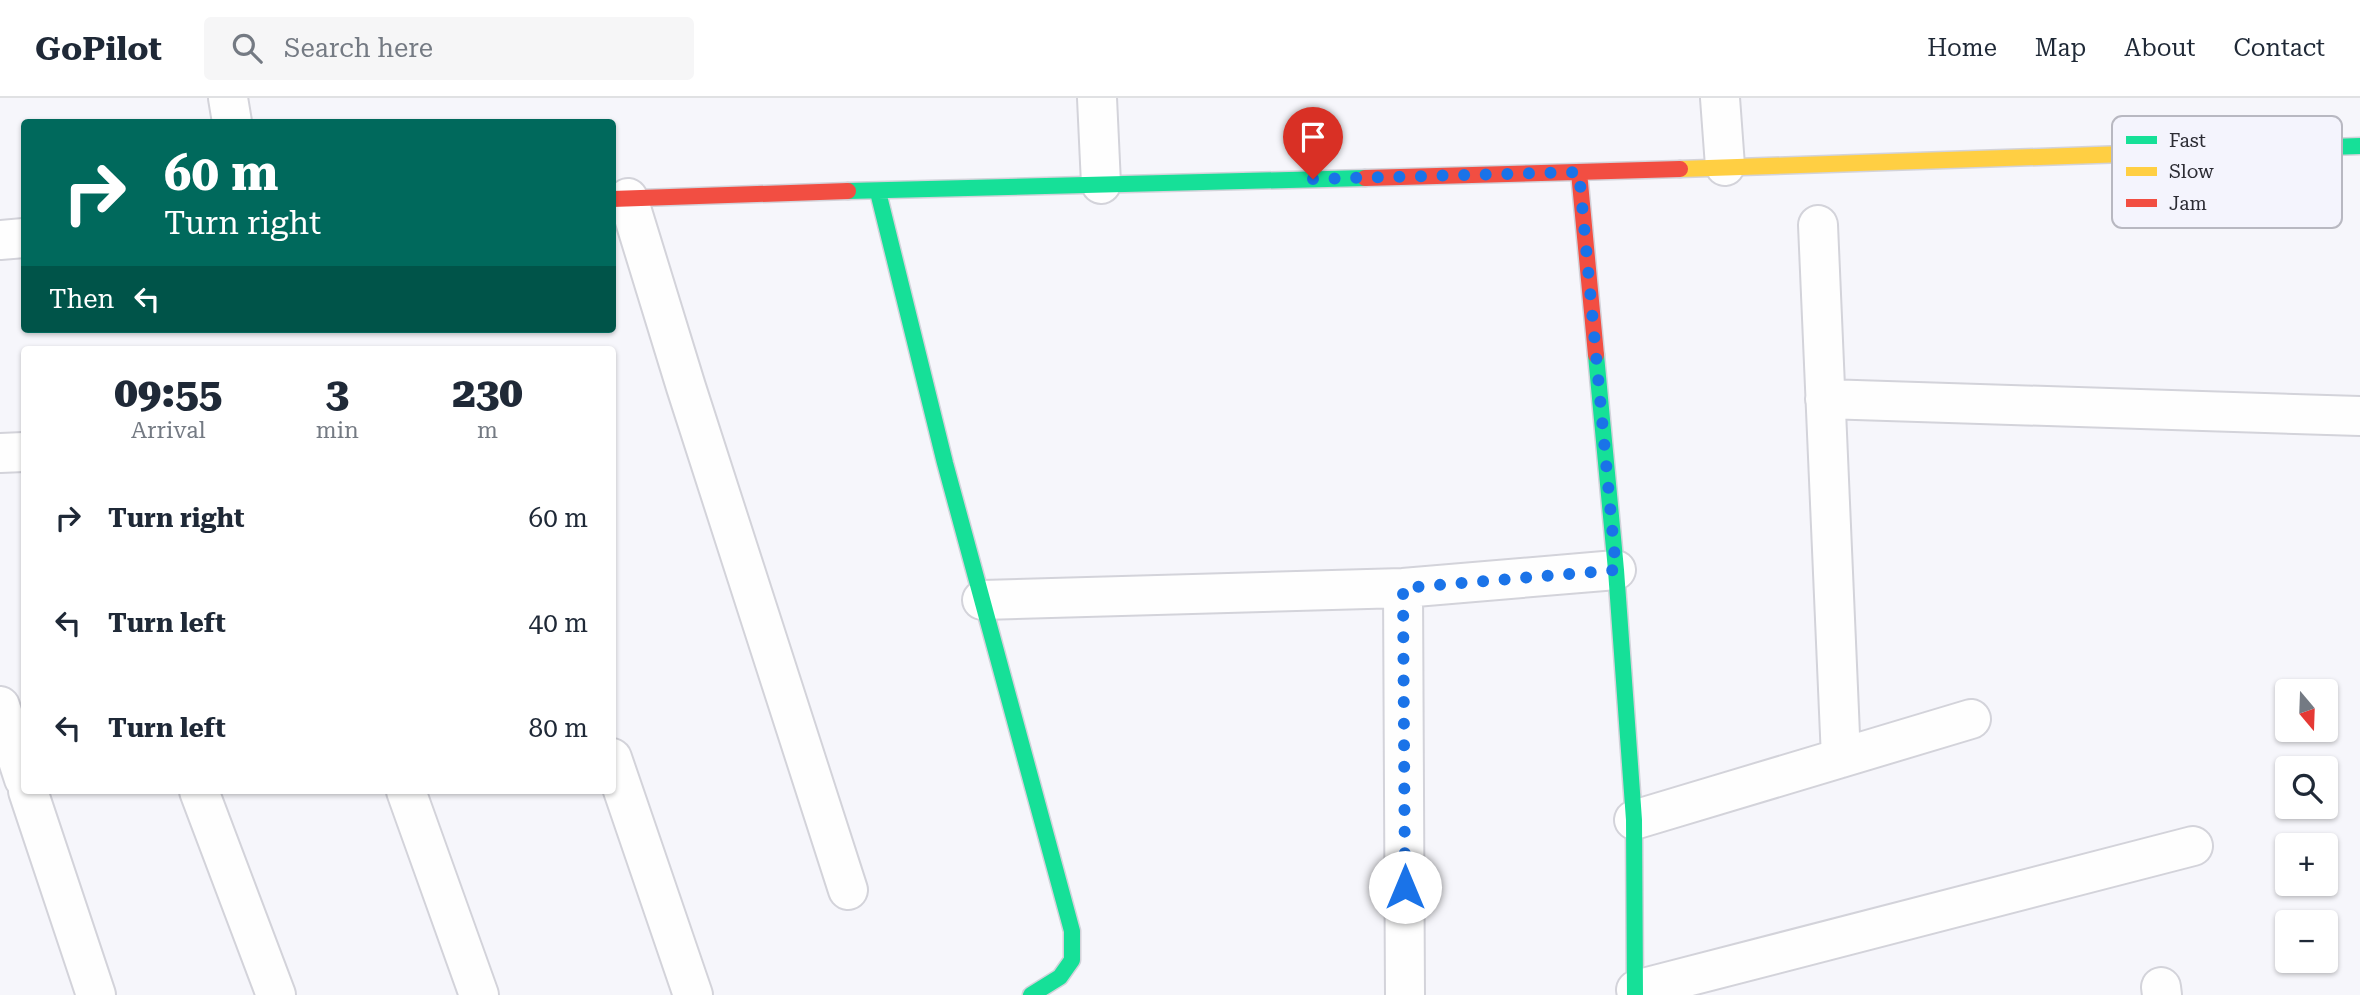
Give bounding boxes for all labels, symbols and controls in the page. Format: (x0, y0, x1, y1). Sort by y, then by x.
search box (204, 17, 694, 80)
text: GoPilot (35, 29, 162, 68)
icon: search (228, 29, 266, 67)
text: Search here (284, 33, 433, 63)
text: Home (1927, 34, 1997, 62)
text: Map (2035, 34, 2086, 62)
text: About (2124, 34, 2195, 62)
text: Contact (2233, 34, 2325, 62)
pin (1283, 107, 1343, 179)
legend (2112, 116, 2342, 228)
icon: arrive (1294, 118, 1332, 156)
text: Fast (2169, 129, 2206, 152)
text: 60 m (164, 145, 279, 202)
icon: right (49, 147, 140, 238)
text: Slow (2169, 160, 2214, 183)
text: Jam (2169, 192, 2207, 215)
text: Turn right (164, 204, 321, 242)
icon: left (128, 280, 166, 318)
text: Then (49, 284, 114, 314)
text: 09:55 (114, 368, 222, 417)
text: 3 (325, 368, 349, 417)
text: 230 (452, 368, 523, 417)
text: Arrival (131, 417, 206, 444)
text: min (316, 417, 359, 444)
text: m (477, 417, 498, 444)
icon: right (49, 499, 87, 537)
text: Turn right (108, 503, 244, 533)
text: 60 m (529, 503, 588, 533)
icon: left (49, 604, 87, 642)
text: Turn left (108, 608, 226, 638)
text: 40 m (529, 608, 588, 638)
north arrow (2275, 679, 2338, 742)
map controls (2275, 679, 2338, 973)
icon: left (49, 709, 87, 747)
text: Turn left (108, 713, 226, 743)
text: 80 m (529, 713, 588, 743)
button: search (2275, 756, 2338, 819)
button: + (2275, 833, 2338, 896)
position arrow (1368, 850, 1442, 924)
button: − (2275, 910, 2338, 973)

